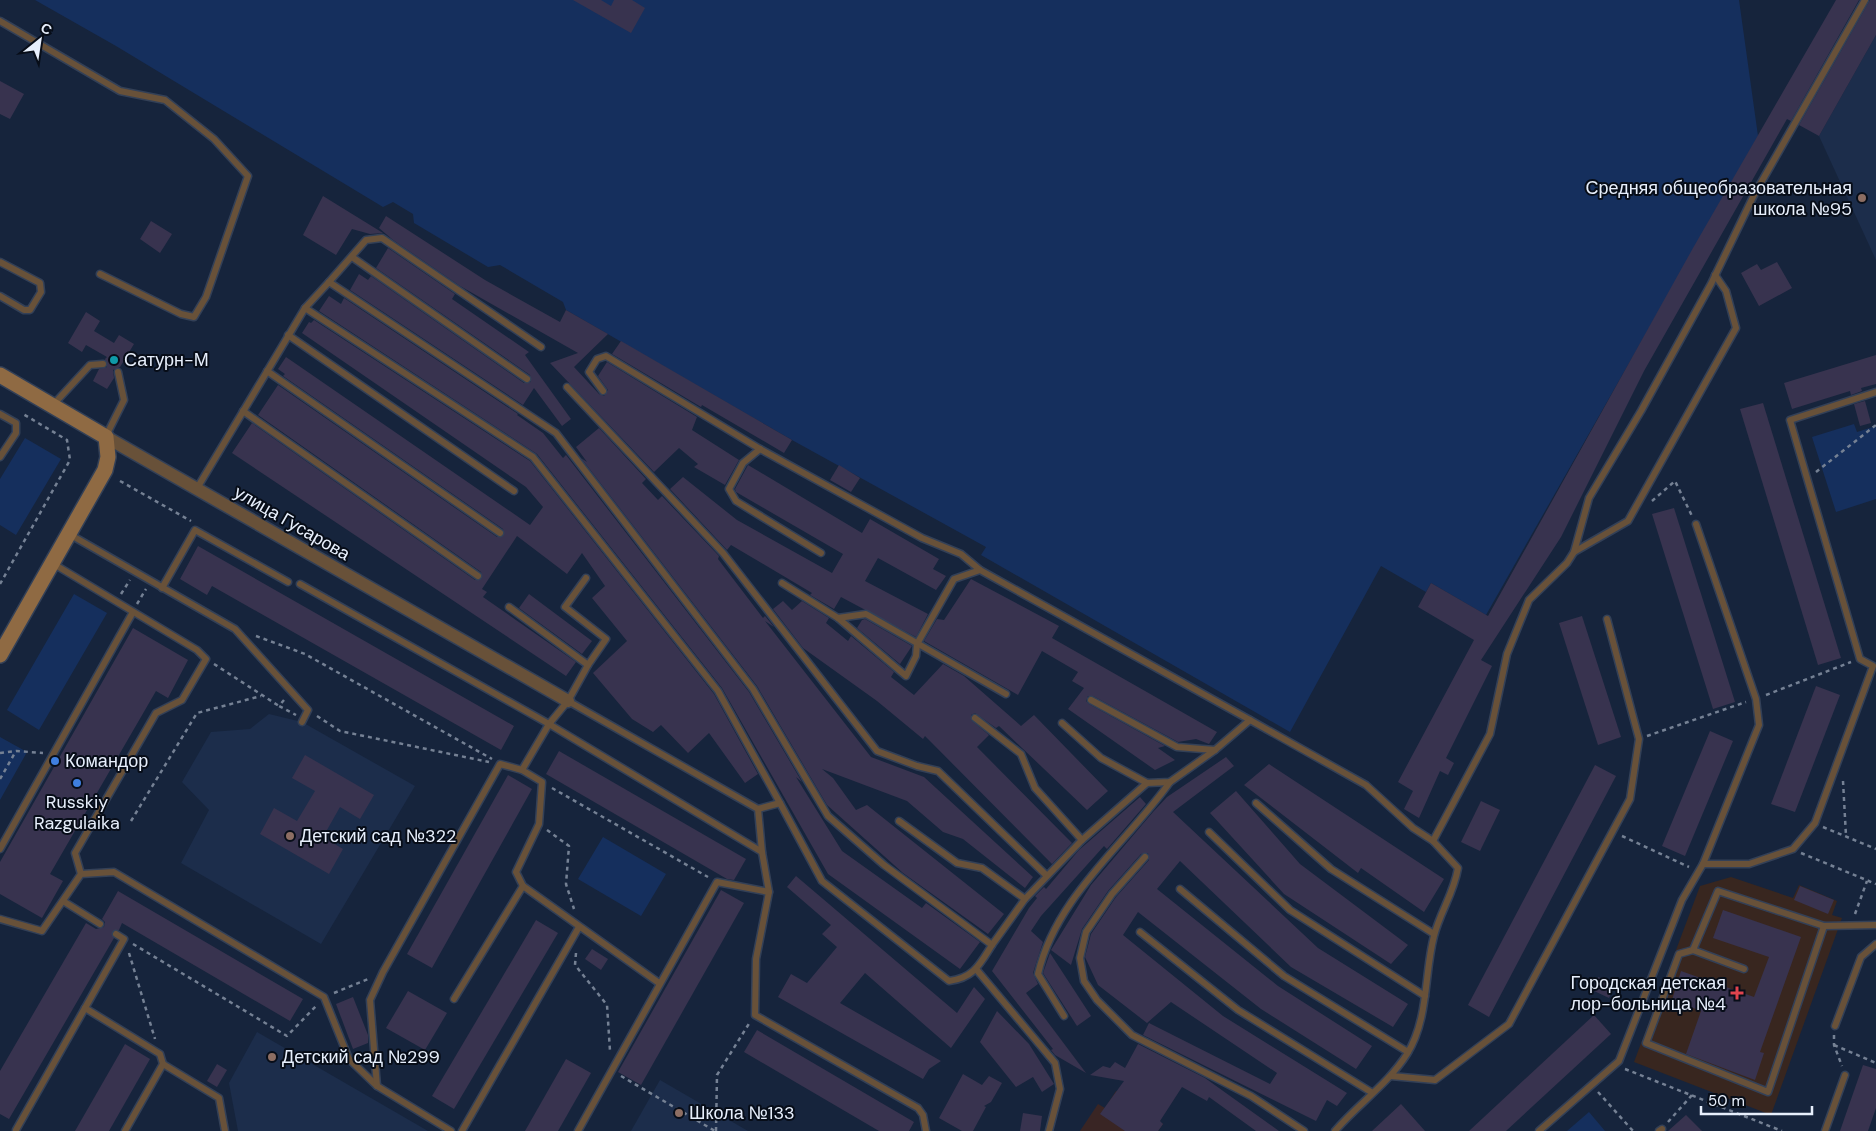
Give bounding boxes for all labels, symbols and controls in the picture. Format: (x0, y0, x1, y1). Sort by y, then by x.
north arrow (15, 15, 65, 65)
text: С (38, 18, 55, 39)
place label: Средняя общеобразовательная школа №95 (1586, 176, 1852, 221)
marker: Средняя общеобразовательная школа №95 (1856, 192, 1868, 204)
place label: Сатурн-М (124, 348, 209, 372)
marker: Сатурн-М (108, 354, 120, 366)
street label: улица Гусарова (230, 480, 355, 566)
place label: Командор (65, 749, 148, 773)
marker: Командор (49, 755, 61, 767)
marker: Russkiy Razgulaika (71, 777, 83, 789)
place label: Russkiy Razgulaika (34, 790, 120, 835)
place label: Детский сад №322 (300, 824, 456, 848)
marker: Детский сад №322 (284, 830, 296, 842)
place label: Городская детская лор-больница №4 (1570, 971, 1726, 1016)
marker: Городская детская лор-больница №4 (1730, 986, 1744, 1000)
place label: Детский сад №299 (282, 1045, 440, 1069)
marker: Детский сад №299 (266, 1051, 278, 1063)
scale bar (1701, 1084, 1812, 1116)
text: 50 m (1708, 1091, 1745, 1111)
place label: Школа №133 (689, 1101, 795, 1125)
marker: Школа №133 (673, 1107, 685, 1119)

